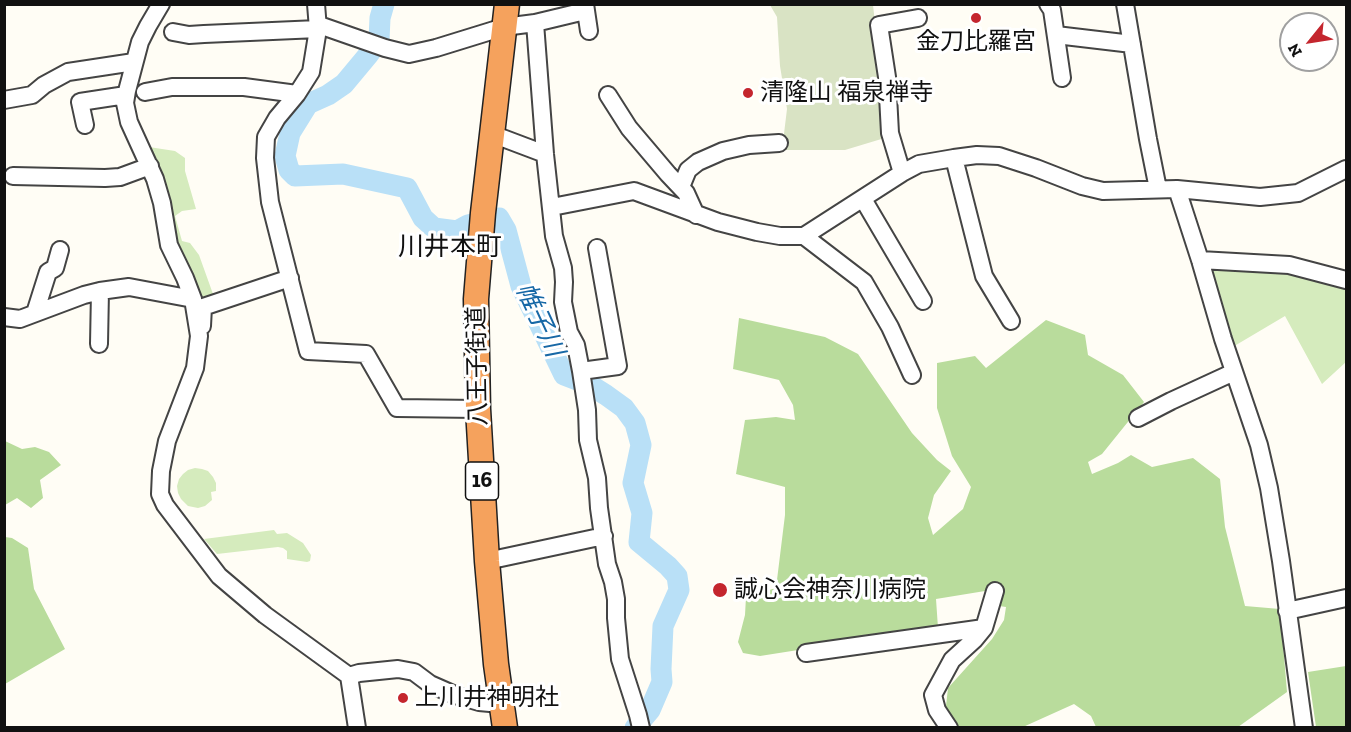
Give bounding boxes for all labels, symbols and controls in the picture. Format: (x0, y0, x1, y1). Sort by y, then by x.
marker: 金刀比羅宮 (969, 11, 983, 25)
north arrow (1279, 12, 1339, 72)
place label: 金刀比羅宮 (916, 28, 1036, 56)
text: N (1283, 40, 1306, 60)
place label: 清隆山 福泉禅寺 (760, 79, 933, 107)
marker: 清隆山 福泉禅寺 (741, 86, 755, 100)
district label: 川井本町 (398, 232, 502, 264)
water label: 帷子川 (508, 278, 570, 362)
street label: 八王子街道 (463, 306, 493, 426)
road number: 16 (466, 462, 498, 500)
place label: 誠心会神奈川病院 (734, 576, 926, 604)
marker: 誠心会神奈川病院 (711, 581, 729, 599)
place label: 上川井神明社 (415, 684, 559, 712)
marker: 上川井神明社 (396, 691, 410, 705)

